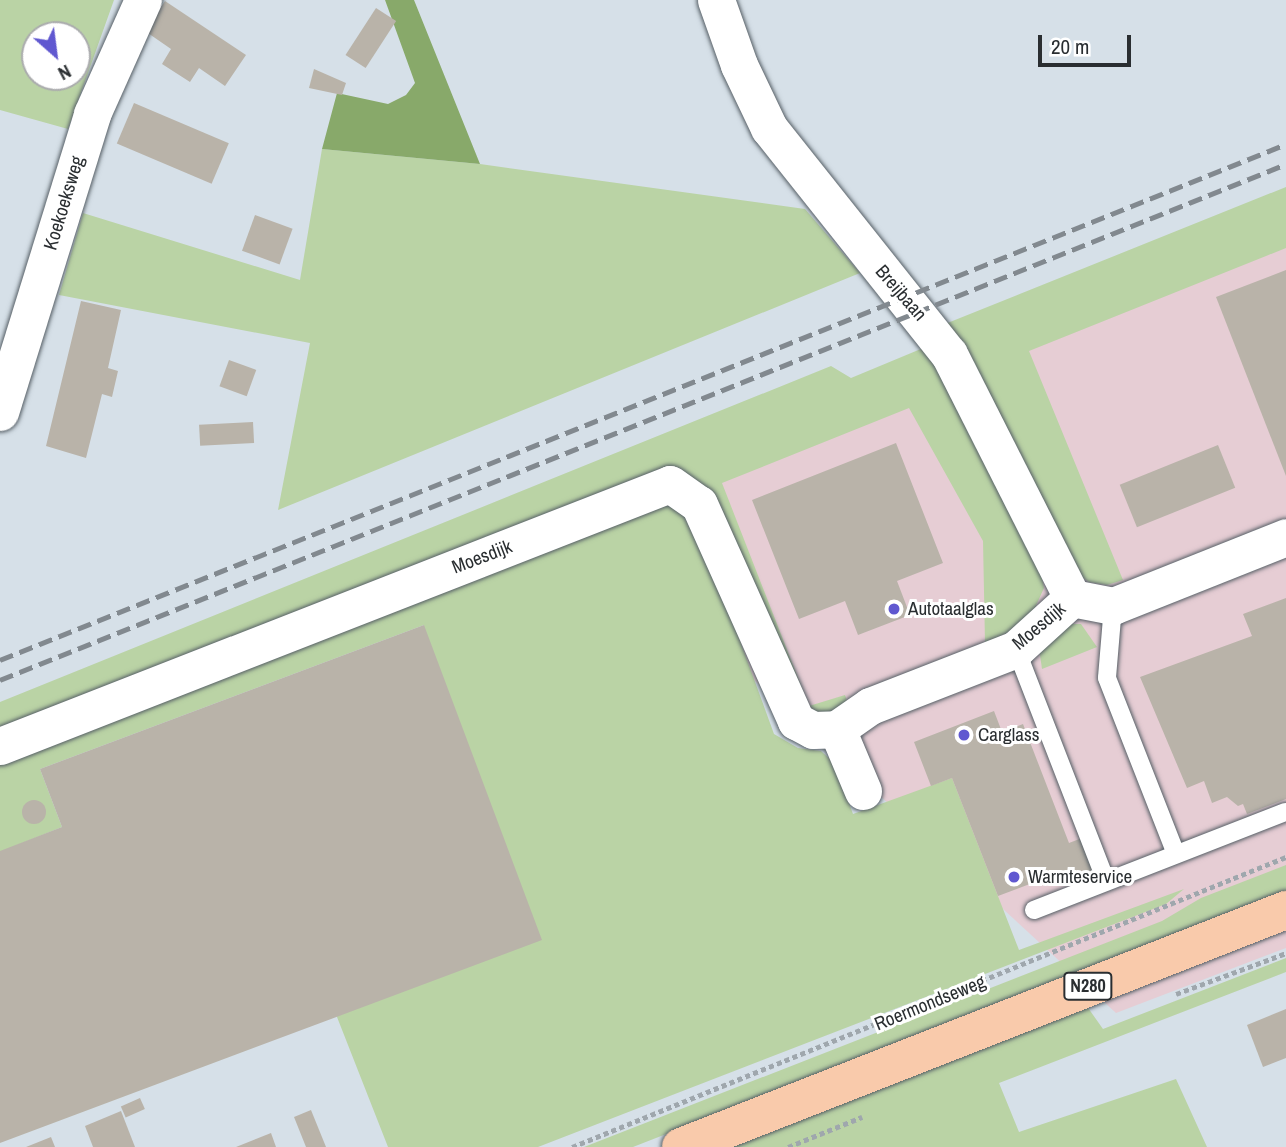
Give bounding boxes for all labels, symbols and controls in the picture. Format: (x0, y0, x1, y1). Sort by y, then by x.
north arrow (21, 21, 91, 91)
scale bar (1041, 21, 1134, 65)
text: 20 m (1051, 32, 1089, 61)
text: N (54, 59, 76, 87)
street label: Koekoeksweg (39, 153, 89, 253)
street label: Breijbaan (871, 260, 931, 326)
street label: Moesdijk (449, 535, 515, 579)
street label: Moesdijk (1008, 597, 1070, 655)
place label: Autotaalglas (908, 598, 994, 620)
marker: Autotaalglas (886, 601, 902, 617)
place label: Carglass (978, 724, 1039, 746)
marker: Carglass (956, 727, 972, 743)
place label: Warmteservice (1028, 866, 1132, 888)
marker: Warmteservice (1006, 869, 1022, 885)
street label: Roermondseweg (871, 970, 989, 1036)
road number: N280 (1062, 972, 1114, 1001)

